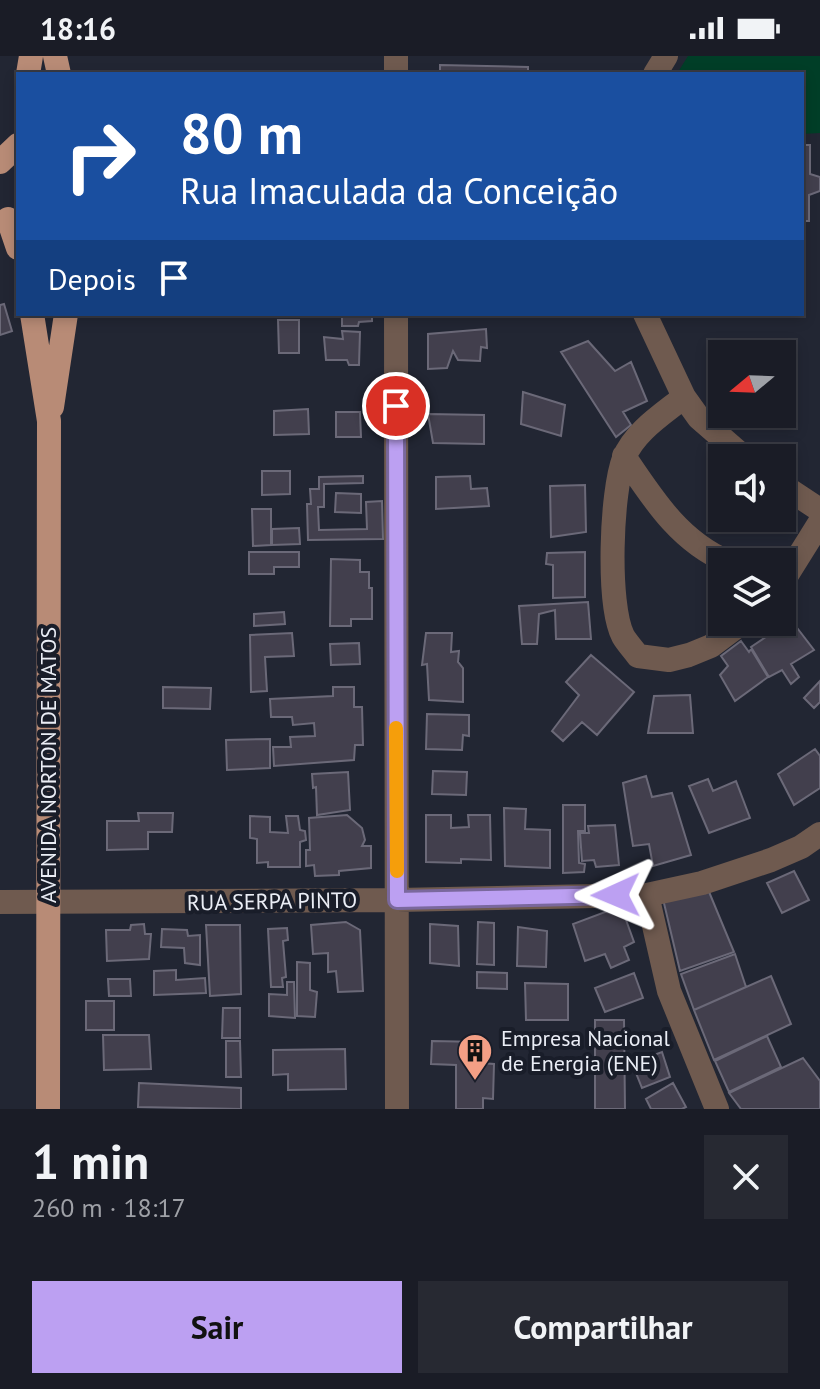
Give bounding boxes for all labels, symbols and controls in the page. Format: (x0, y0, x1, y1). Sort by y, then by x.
text: 18:16 (40, 9, 116, 48)
text: 80 m (180, 97, 303, 169)
icon: right (48, 104, 152, 208)
text: Rua Imaculada da Conceição (180, 167, 618, 214)
icon: arrive (152, 256, 196, 300)
text: Depois (48, 259, 136, 298)
north arrow (708, 340, 796, 428)
map controls (708, 340, 796, 636)
pin (362, 372, 430, 440)
icon: arrive (374, 384, 418, 428)
button: sound (708, 444, 796, 532)
button: layers (708, 548, 796, 636)
street label: AVENIDA NORTON DE MATOS (34, 627, 62, 903)
position arrow (574, 853, 658, 937)
street label: RUA SERPA PINTO (187, 886, 357, 916)
place label: Empresa Nacional de Energia (ENE) (501, 1024, 671, 1077)
building icon: Empresa Nacional de Energia (ENE) (456, 1032, 494, 1082)
text: 1 min (32, 1130, 149, 1192)
button: close (704, 1135, 788, 1219)
text: 260 m · 18:17 (32, 1191, 186, 1224)
button: Sair (32, 1281, 402, 1373)
button: Compartilhar (418, 1281, 788, 1373)

